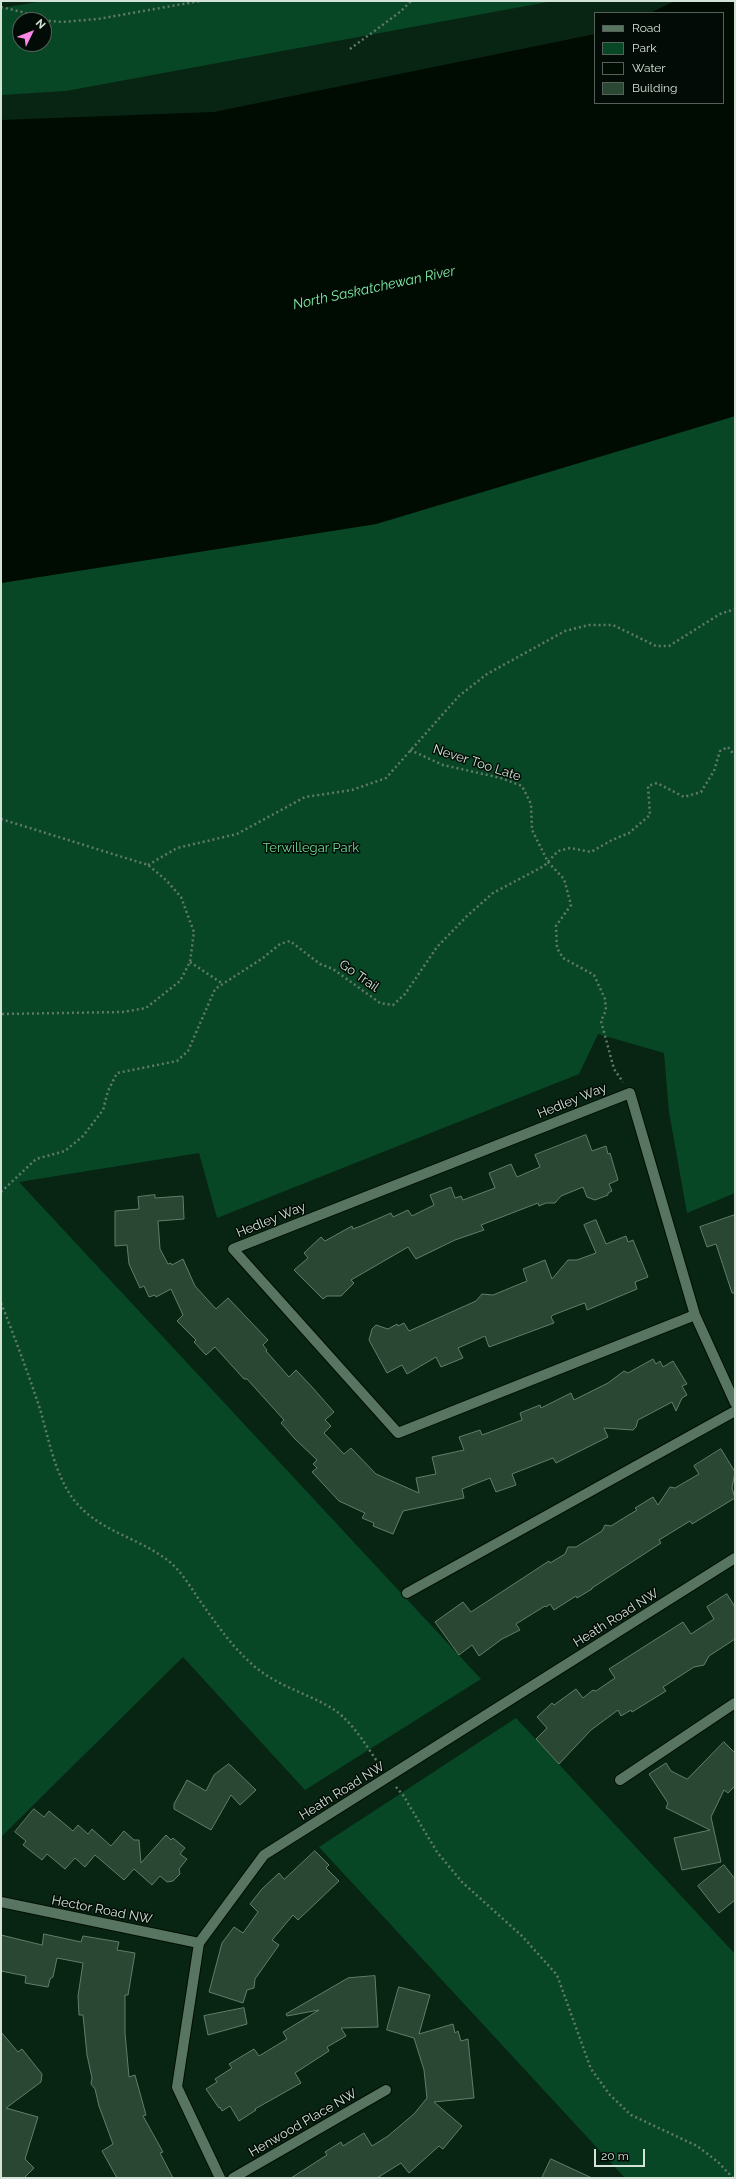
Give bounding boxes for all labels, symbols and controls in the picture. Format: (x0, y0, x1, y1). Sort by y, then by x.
north arrow (12, 12, 52, 52)
legend (594, 12, 724, 104)
text: N (33, 17, 48, 32)
text: Road (632, 21, 661, 35)
text: Park (632, 41, 657, 55)
text: Water (632, 61, 666, 75)
text: Building (632, 81, 678, 95)
water label: North Saskatchewan River (291, 263, 457, 313)
street label: Never Too Late (431, 741, 523, 785)
park label: Terwillegar Park (263, 840, 359, 856)
street label: Go Trail (336, 957, 382, 995)
street label: Hedley Way (535, 1080, 609, 1122)
street label: Hedley Way (234, 1199, 308, 1241)
street label: Heath Road NW (571, 1586, 661, 1650)
street label: Heath Road NW (297, 1759, 387, 1823)
street label: Hector Road NW (50, 1893, 154, 1927)
street label: Henwood Place NW (246, 2086, 360, 2160)
scale bar (596, 2141, 647, 2167)
text: 20 m (601, 2149, 629, 2163)

